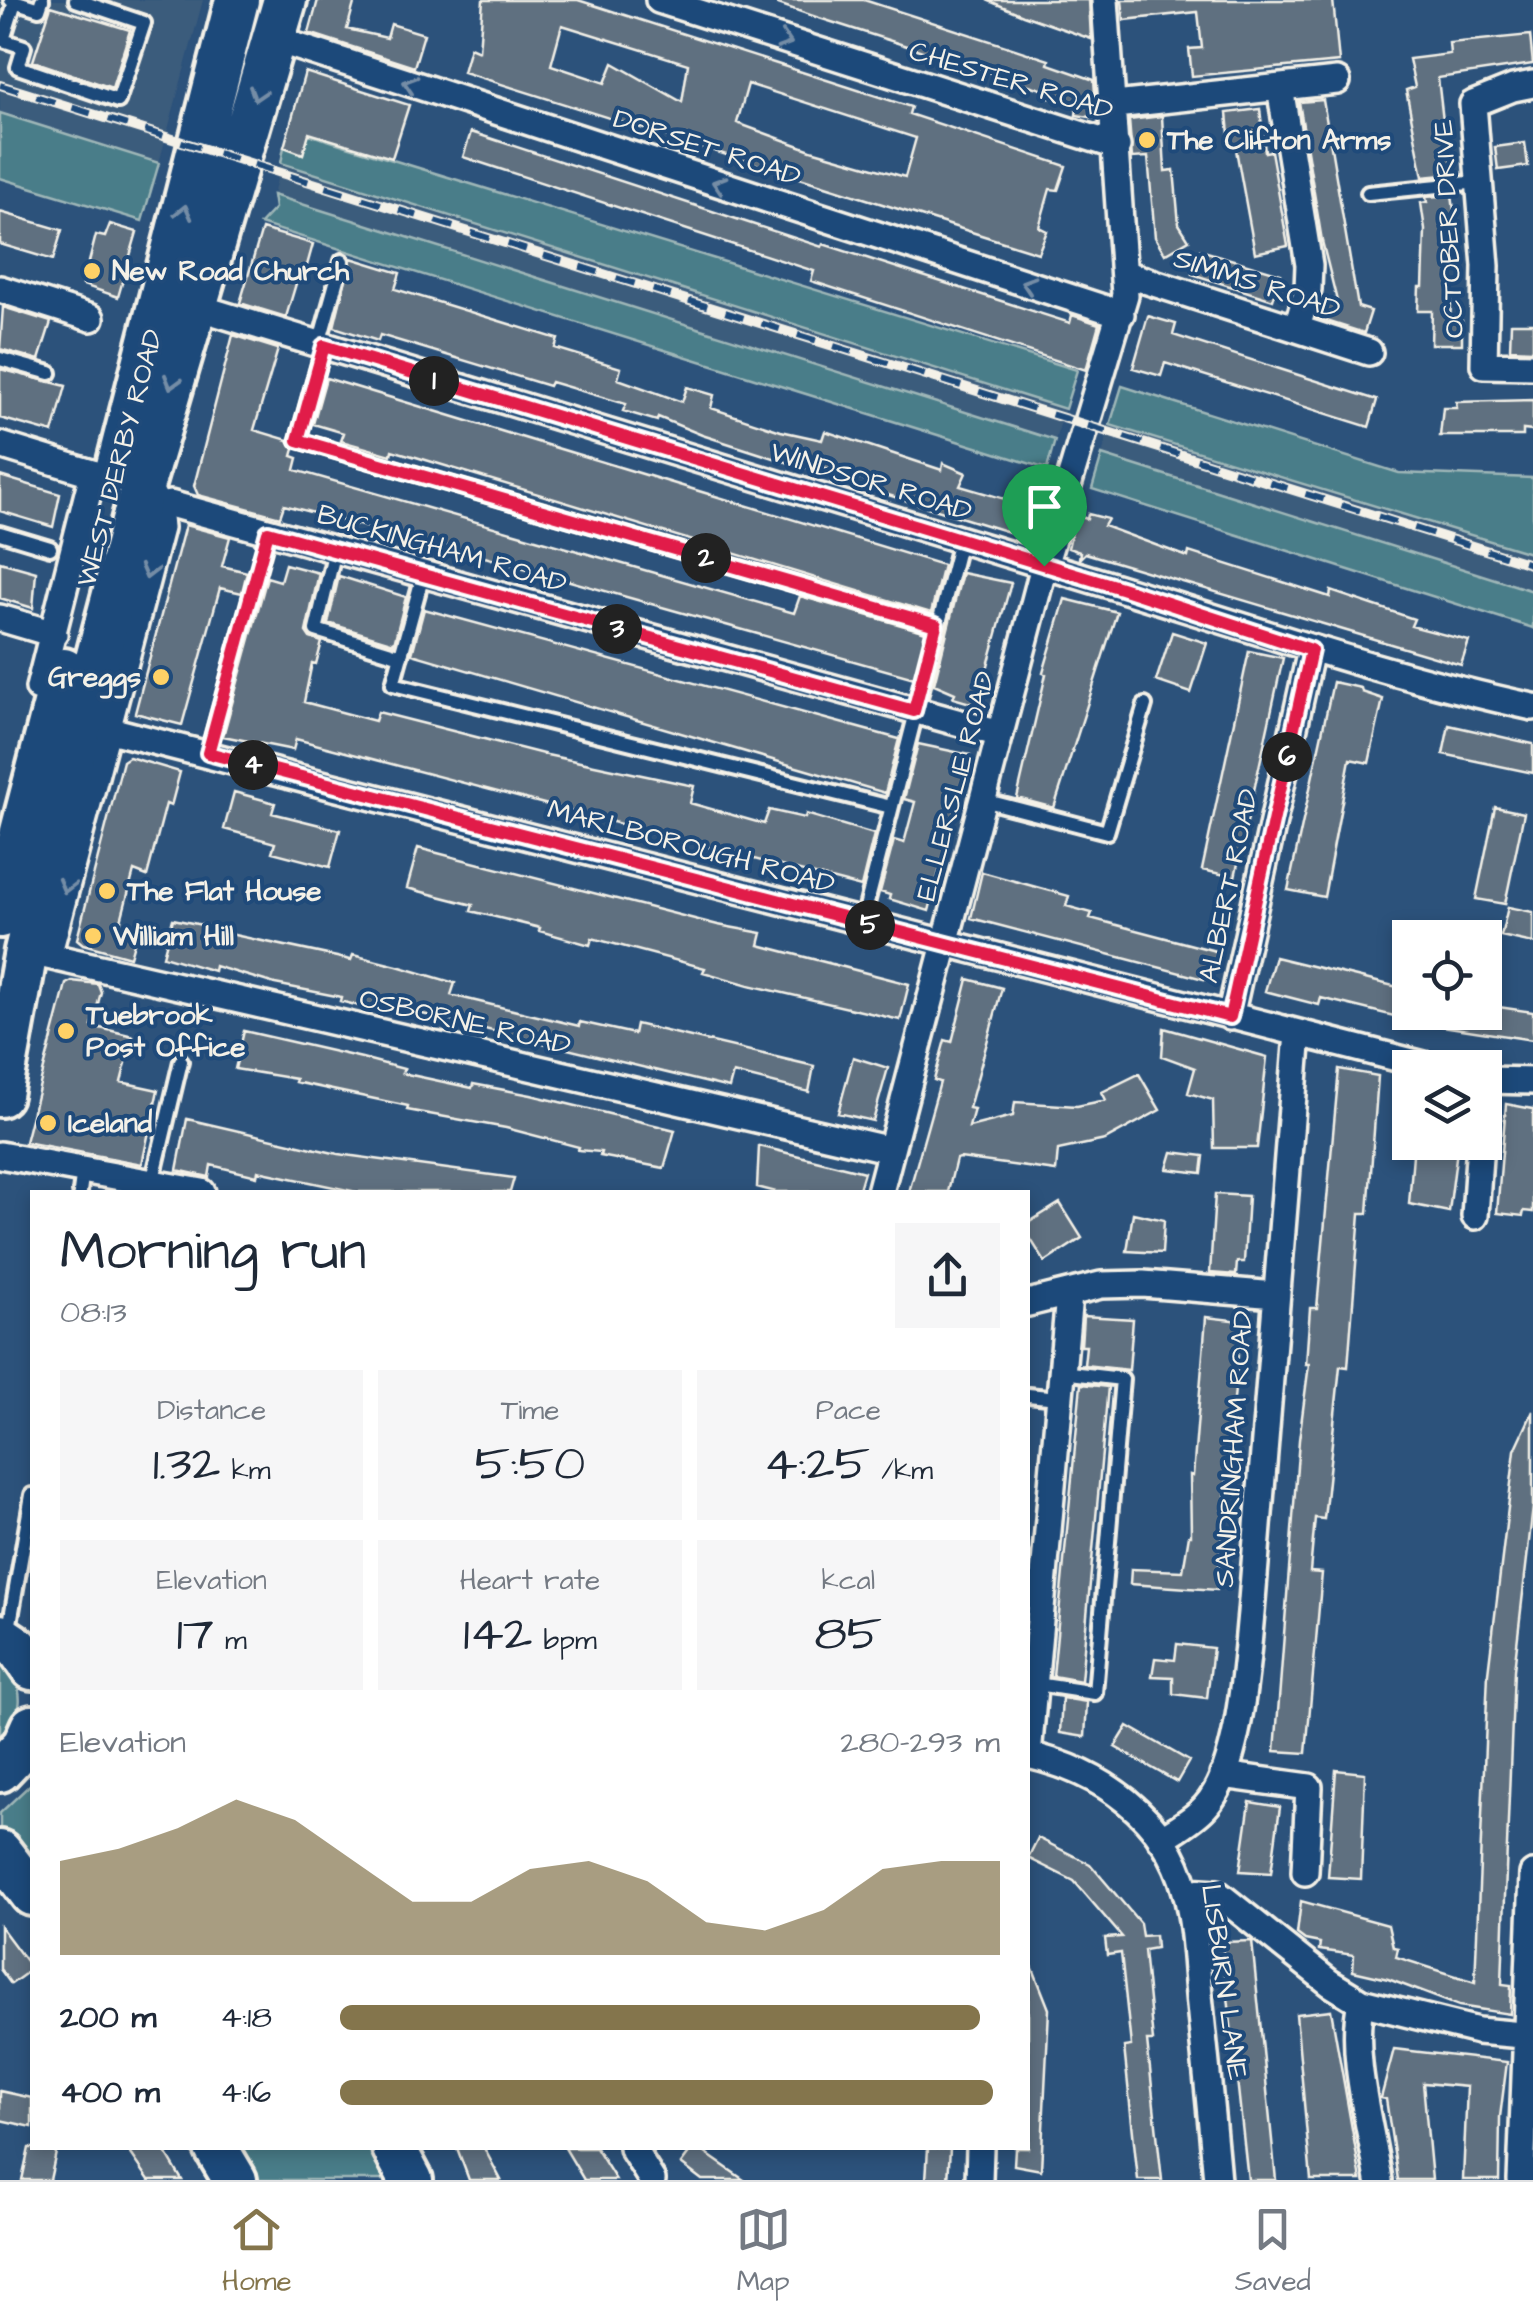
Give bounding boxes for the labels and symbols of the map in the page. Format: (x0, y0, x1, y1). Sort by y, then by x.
one-way arrow (776, 29, 793, 49)
street label: CHESTER ROAD (904, 31, 1118, 131)
one-way arrow (402, 75, 419, 95)
one-way arrow (248, 84, 269, 101)
street label: DORSET ROAD (608, 99, 806, 197)
street label: OCTOBER DRIVE (1424, 118, 1474, 339)
place label: The Clifton Arms (1166, 121, 1391, 160)
marker: The Clifton Arms (1136, 129, 1158, 151)
one-way arrow (712, 175, 729, 195)
one-way arrow (172, 204, 193, 221)
street label: SIMMS ROAD (1169, 239, 1345, 329)
place label: New Road Church (112, 252, 350, 291)
marker: New Road Church (81, 260, 103, 282)
one-way arrow (1021, 276, 1038, 296)
street label: WEST DERBY ROAD (67, 325, 173, 591)
pin: 1 (409, 356, 459, 406)
one-way arrow (163, 373, 184, 390)
street label: WINDSOR ROAD (765, 433, 977, 531)
pin (1002, 464, 1087, 567)
street label: BUCKINGHAM ROAD (313, 495, 571, 603)
pin: 2 (681, 533, 731, 583)
one-way arrow (139, 563, 160, 580)
pin: 3 (592, 604, 642, 654)
place label: Greggs (48, 658, 141, 699)
marker: Greggs (150, 666, 172, 688)
street label: ELLERSLIE ROAD (907, 667, 1005, 905)
pin: 6 (1262, 732, 1312, 782)
pin: 4 (228, 740, 278, 790)
street label: ALBERT ROAD (1189, 785, 1269, 987)
street label: MARLBOROUGH ROAD (543, 790, 839, 904)
place label: The Flat House (126, 872, 321, 911)
one-way arrow (56, 877, 77, 894)
marker: The Flat House (96, 880, 118, 902)
pin: 5 (845, 900, 895, 950)
place label: William Hill (112, 917, 234, 956)
marker: William Hill (82, 925, 104, 947)
street label: OSBORNE ROAD (356, 979, 574, 1065)
place label: Tuebrook Post Office (85, 996, 245, 1067)
marker: Tuebrook Post Office (55, 1020, 77, 1042)
place label: Iceland (68, 1104, 153, 1143)
marker: Iceland (37, 1112, 59, 1134)
street label: SANDRINGHAM ROAD (1205, 1310, 1263, 1588)
street label: LISBURN LANE (1191, 1882, 1257, 2083)

